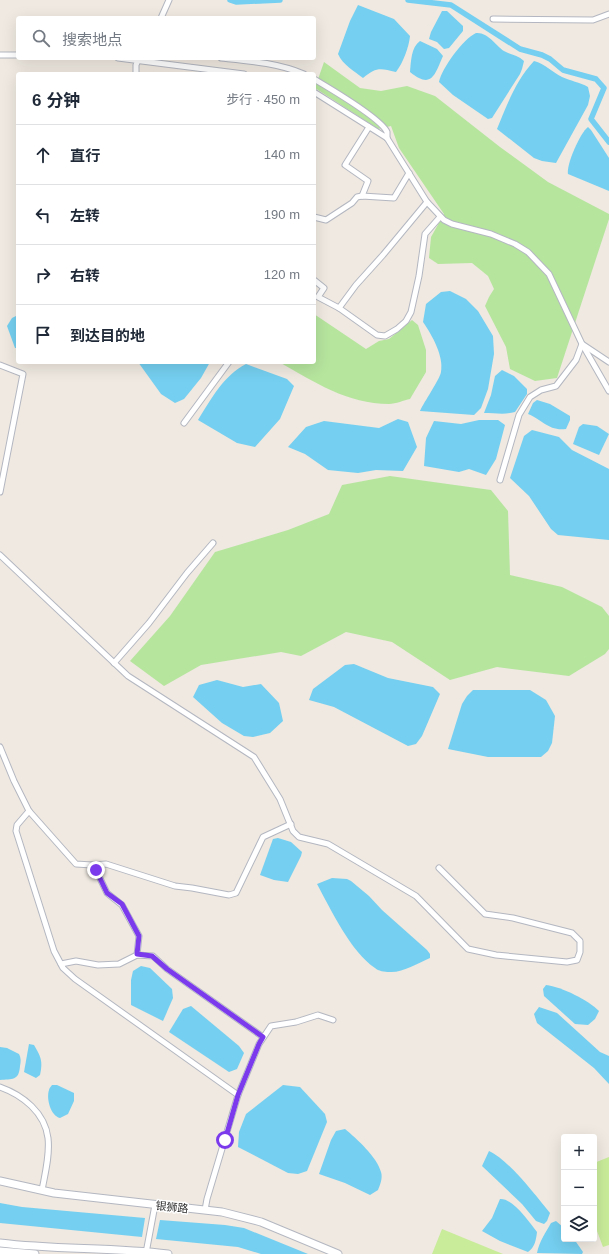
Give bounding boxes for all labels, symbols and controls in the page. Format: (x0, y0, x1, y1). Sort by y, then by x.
search box (16, 16, 316, 60)
icon: search (30, 27, 52, 49)
text: 搜索地点 (62, 31, 122, 48)
text: 6 分钟 (32, 91, 80, 110)
text: 步行 · 450 m (226, 92, 300, 107)
icon: ahead (32, 144, 54, 166)
text: 直行 (70, 147, 100, 164)
text: 140 m (264, 147, 300, 162)
icon: left (32, 204, 54, 226)
text: 左转 (70, 207, 100, 224)
text: 190 m (264, 207, 300, 222)
icon: right (32, 264, 54, 286)
text: 右转 (70, 267, 100, 284)
text: 120 m (264, 267, 300, 282)
icon: arrive (32, 324, 54, 346)
text: 到达目的地 (70, 327, 145, 344)
route end (87, 861, 105, 879)
route start (216, 1131, 234, 1149)
map controls (561, 1134, 597, 1242)
button: + (561, 1134, 597, 1170)
button: − (561, 1170, 597, 1206)
street label: 银狮路 (155, 1199, 189, 1215)
button: layers (561, 1206, 597, 1242)

